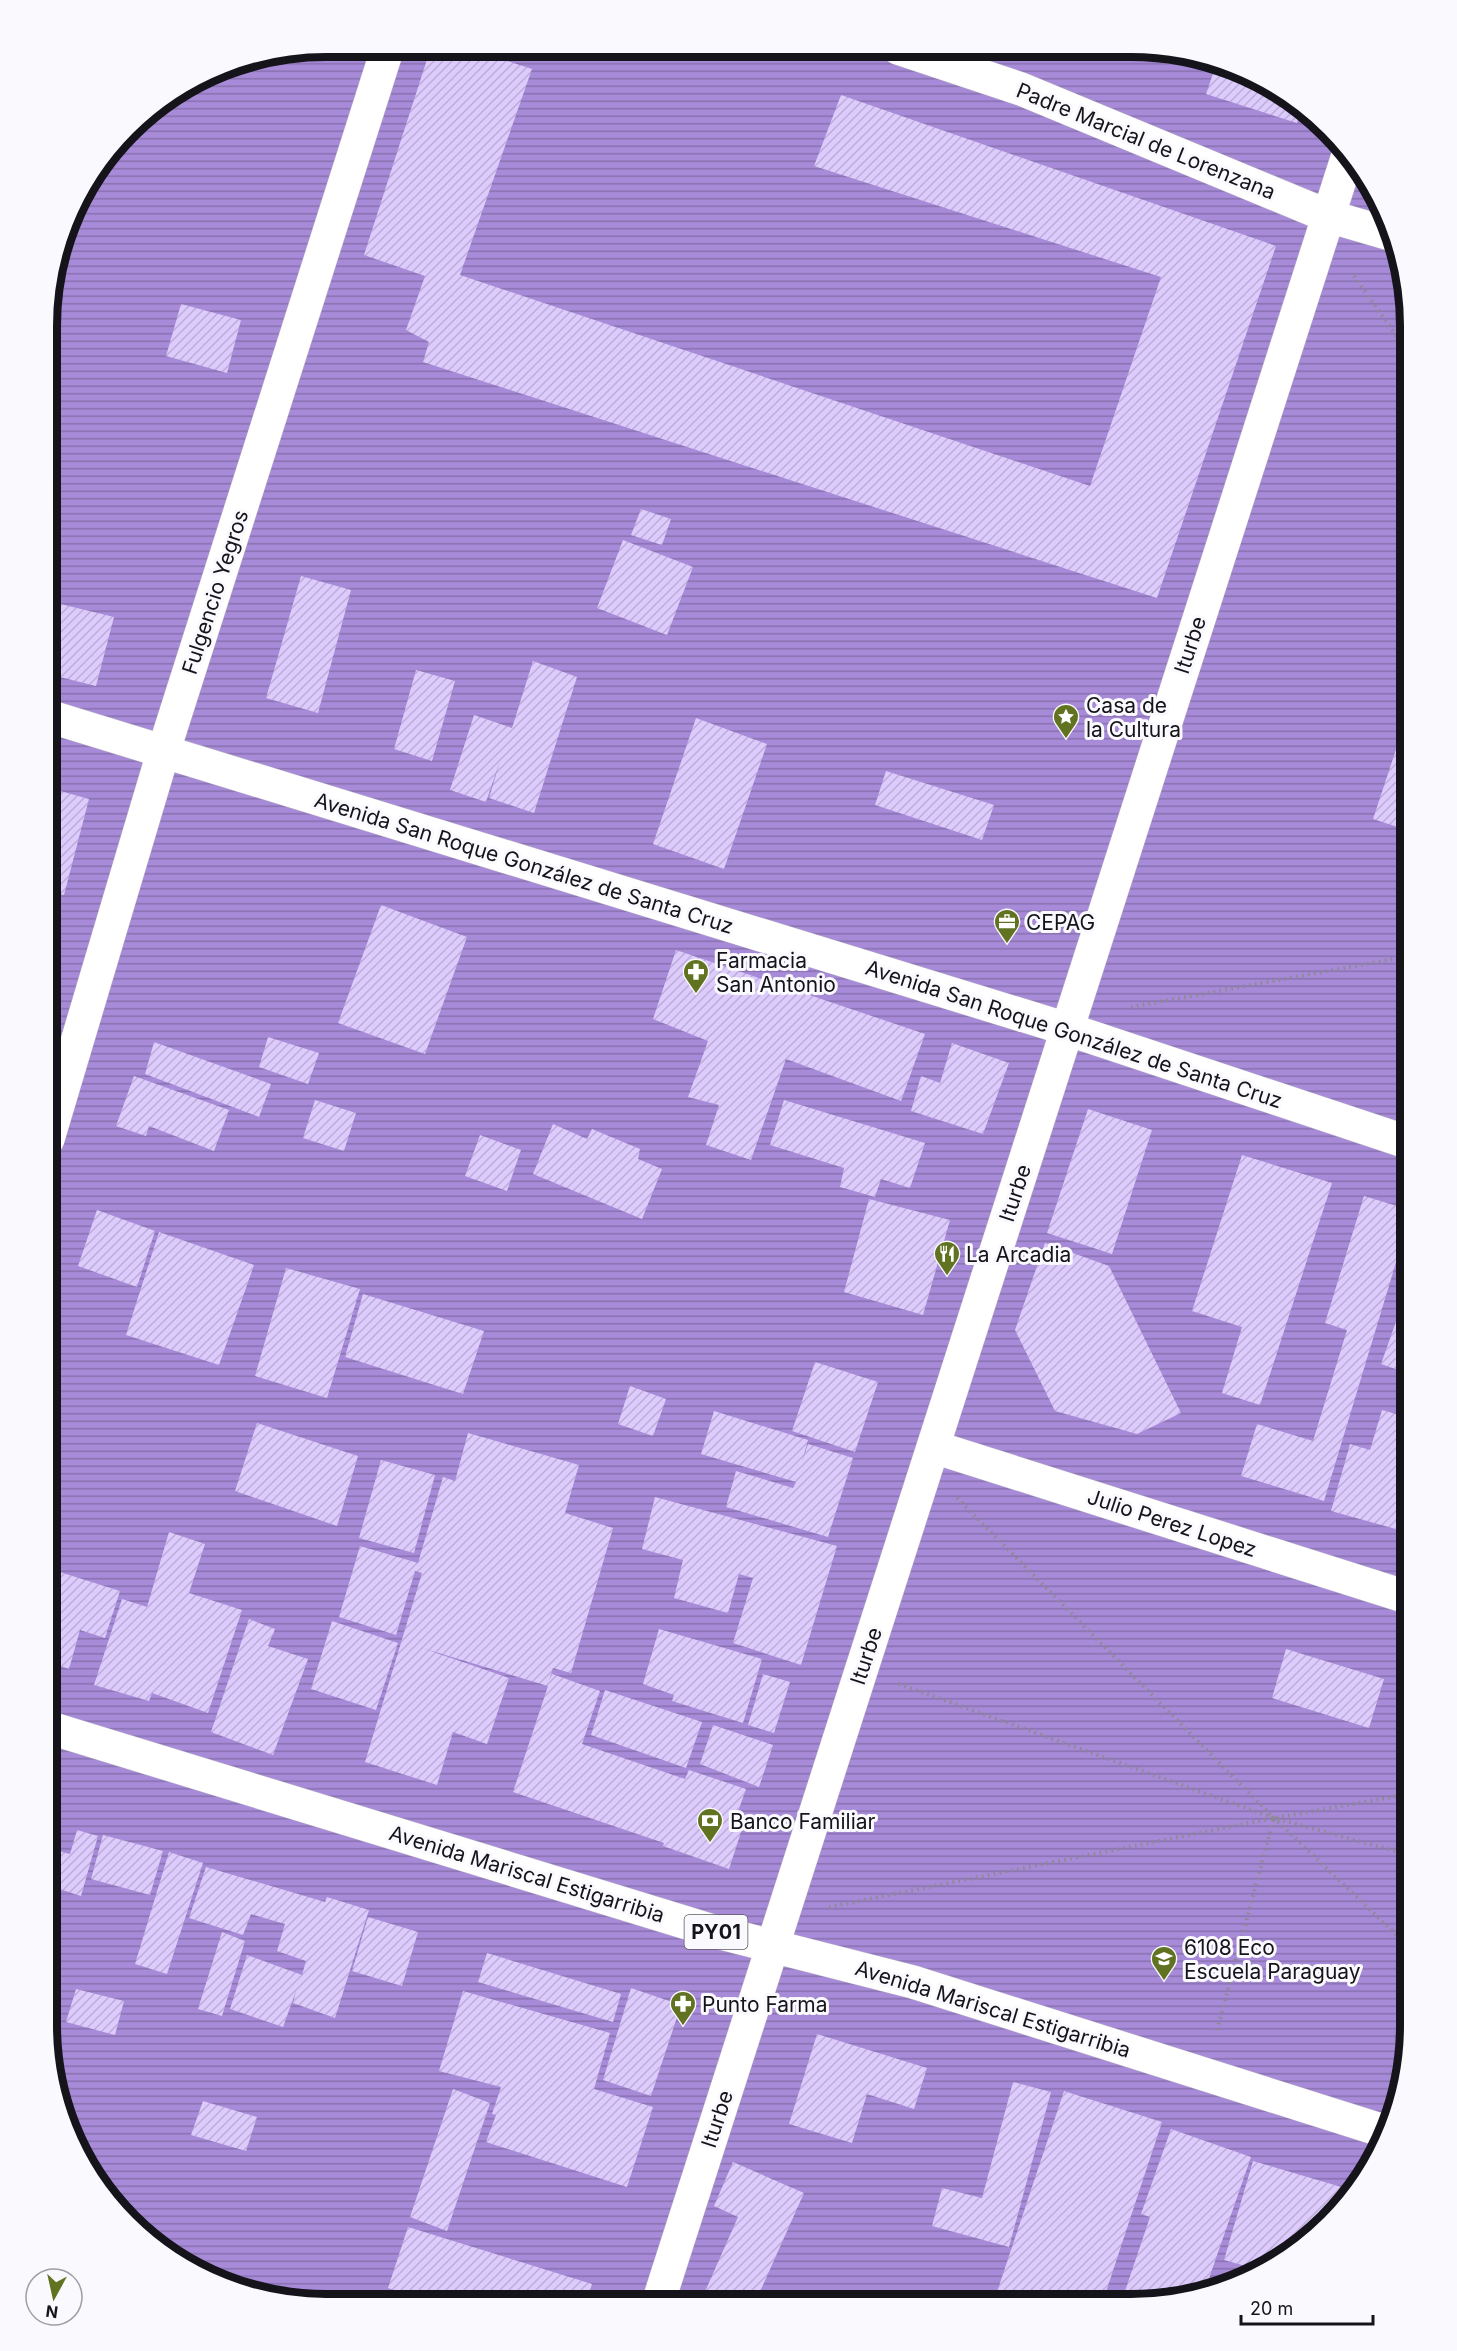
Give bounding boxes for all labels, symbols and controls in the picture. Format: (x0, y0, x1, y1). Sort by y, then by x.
street label: Padre Marcial de Lorenzana (1013, 77, 1279, 205)
street label: Fulgencio Yegros (177, 507, 253, 677)
street label: Iturbe (1169, 613, 1211, 677)
place label: Casa de la Cultura (1086, 693, 1181, 742)
place icon: Casa de la Cultura (1051, 702, 1081, 740)
street label: Avenida San Roque González de Santa Cruz (312, 787, 736, 939)
office icon: CEPAG (992, 907, 1022, 945)
place label: CEPAG (1026, 910, 1095, 935)
place label: Farmacia San Antonio (716, 948, 836, 997)
street label: Avenida San Roque González de Santa Cruz (862, 955, 1286, 1113)
pharmacy icon: Farmacia San Antonio (681, 957, 711, 995)
street label: Iturbe (994, 1161, 1036, 1225)
restaurant icon: La Arcadia (932, 1239, 962, 1277)
place label: La Arcadia (966, 1242, 1071, 1267)
street label: Julio Perez Lopez (1084, 1484, 1260, 1562)
street label: Iturbe (845, 1624, 887, 1688)
bank icon: Banco Familiar (695, 1806, 725, 1844)
place label: Banco Familiar (730, 1809, 876, 1834)
street label: Avenida Mariscal Estigarribia (386, 1820, 668, 1928)
road number: PY01 (684, 1915, 748, 1949)
place label: 6108 Eco Escuela Paraguay (1184, 1935, 1361, 1984)
school or university icon: 6108 Eco Escuela Paraguay (1149, 1944, 1179, 1982)
street label: Avenida Mariscal Estigarribia (852, 1955, 1134, 2063)
pharmacy icon: Punto Farma (668, 1989, 698, 2027)
place label: Punto Farma (702, 1992, 828, 2017)
street label: Iturbe (696, 2087, 738, 2151)
north arrow (24, 2267, 84, 2327)
scale bar (1241, 2288, 1373, 2326)
text: 20 m (1250, 2298, 1293, 2319)
text: N (44, 2301, 59, 2323)

